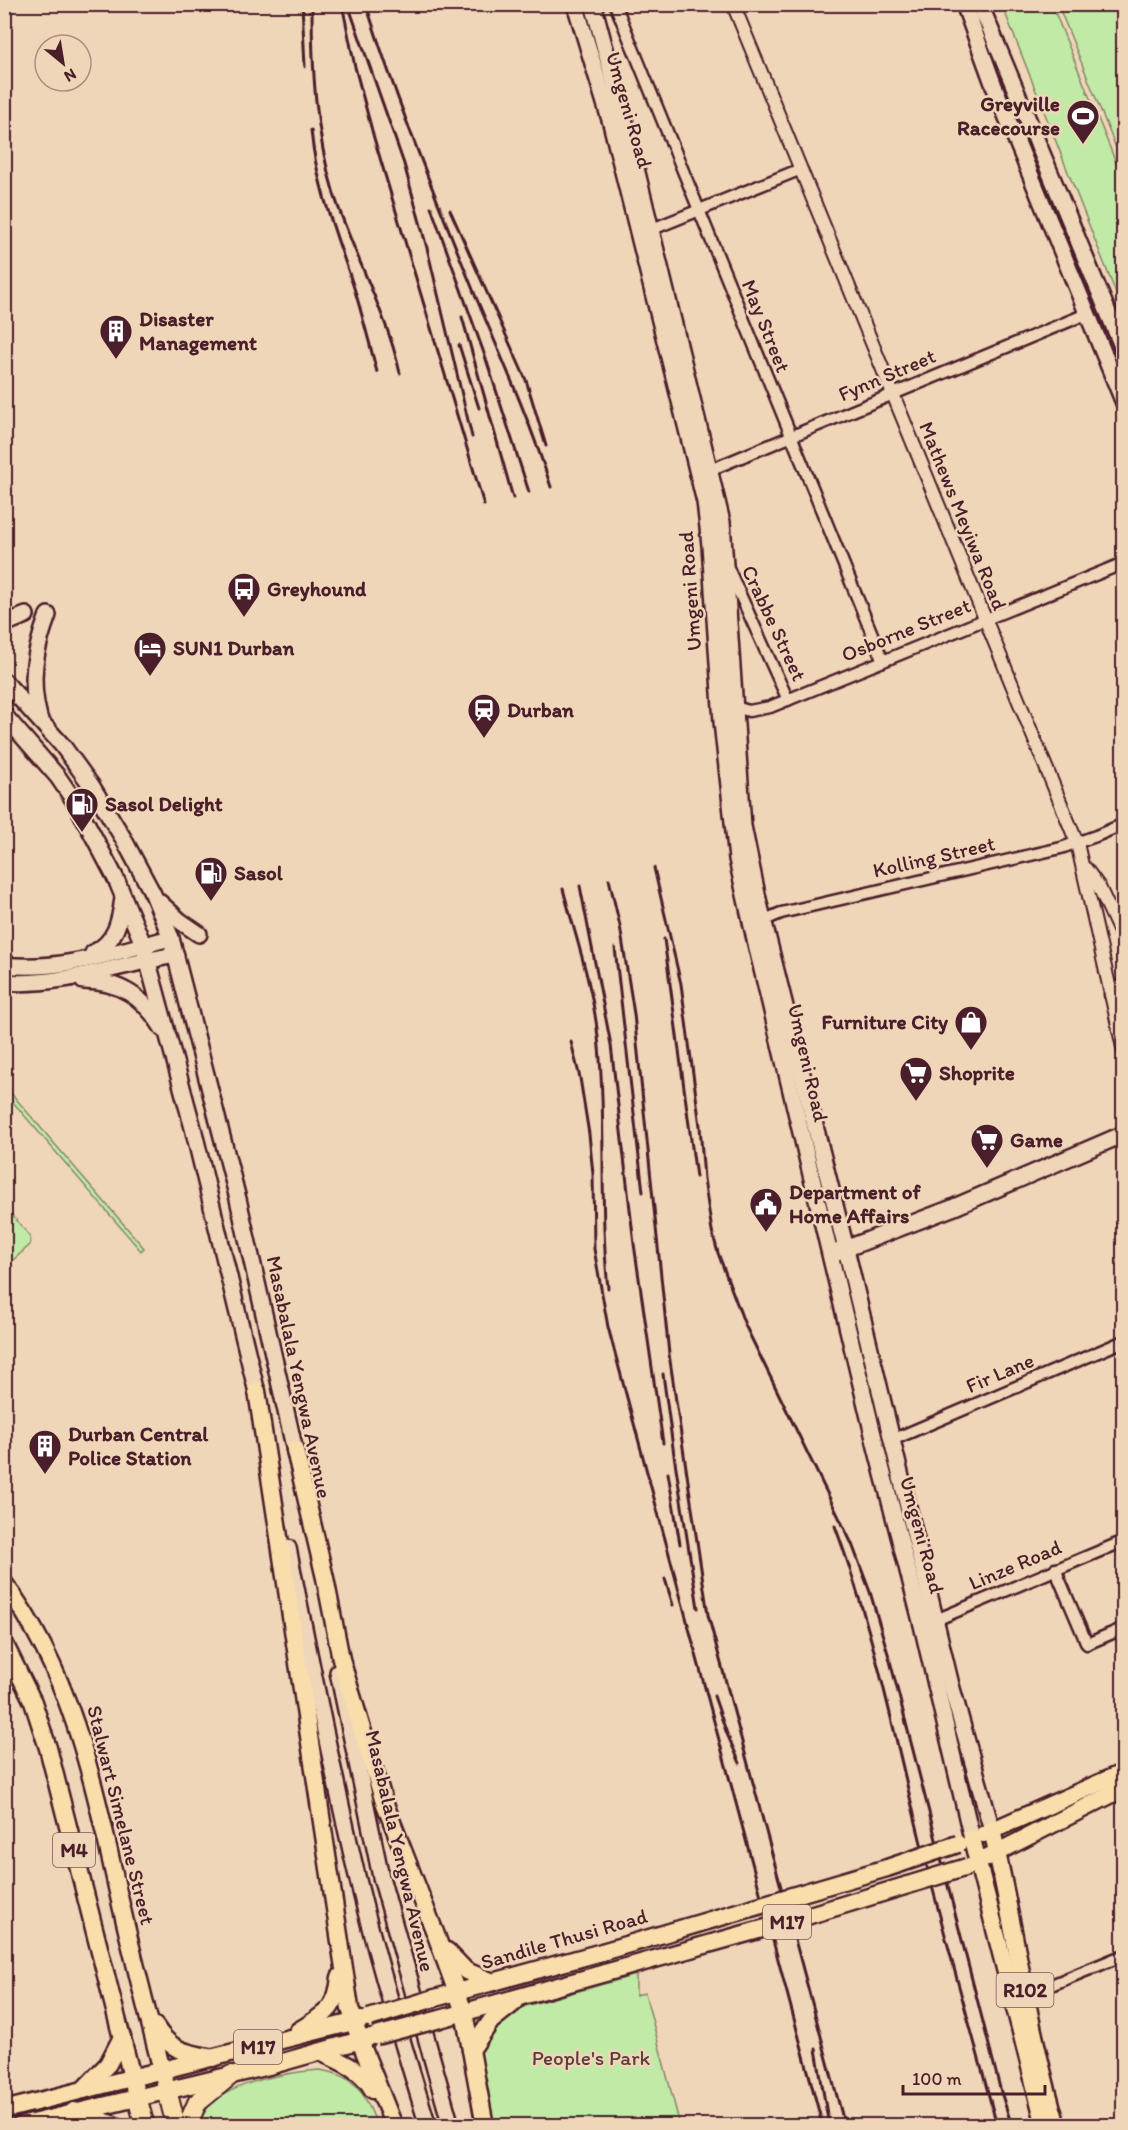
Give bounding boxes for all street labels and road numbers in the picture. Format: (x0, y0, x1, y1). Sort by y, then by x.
street label: Umgeni Road (601, 49, 658, 171)
street label: May Street (737, 276, 796, 376)
street label: Fynn Street (834, 343, 939, 406)
street label: Mathews Meyiwa Road (914, 418, 1013, 614)
street label: Umgeni Road (673, 530, 706, 652)
street label: Crabbe Street (737, 561, 812, 685)
street label: Osborne Street (838, 592, 974, 667)
street label: Kolling Street (870, 830, 997, 883)
street label: Umgeni Road (783, 1002, 834, 1125)
street label: Masabalala Yengwa Avenue (262, 1253, 337, 1501)
street label: Fir Lane (962, 1347, 1038, 1398)
street label: Umgeni Road (895, 1474, 950, 1597)
street label: Linze Road (965, 1534, 1065, 1595)
street label: Stalwart Simelane Street (82, 1703, 161, 1927)
street label: Masabalala Yengwa Avenue (360, 1728, 441, 1974)
road number: M4 (53, 1833, 95, 1867)
street label: Sandile Thusi Road (478, 1903, 651, 1974)
road number: M17 (763, 1905, 811, 1939)
road number: R102 (996, 1973, 1054, 2007)
road number: M17 (234, 2030, 282, 2064)

